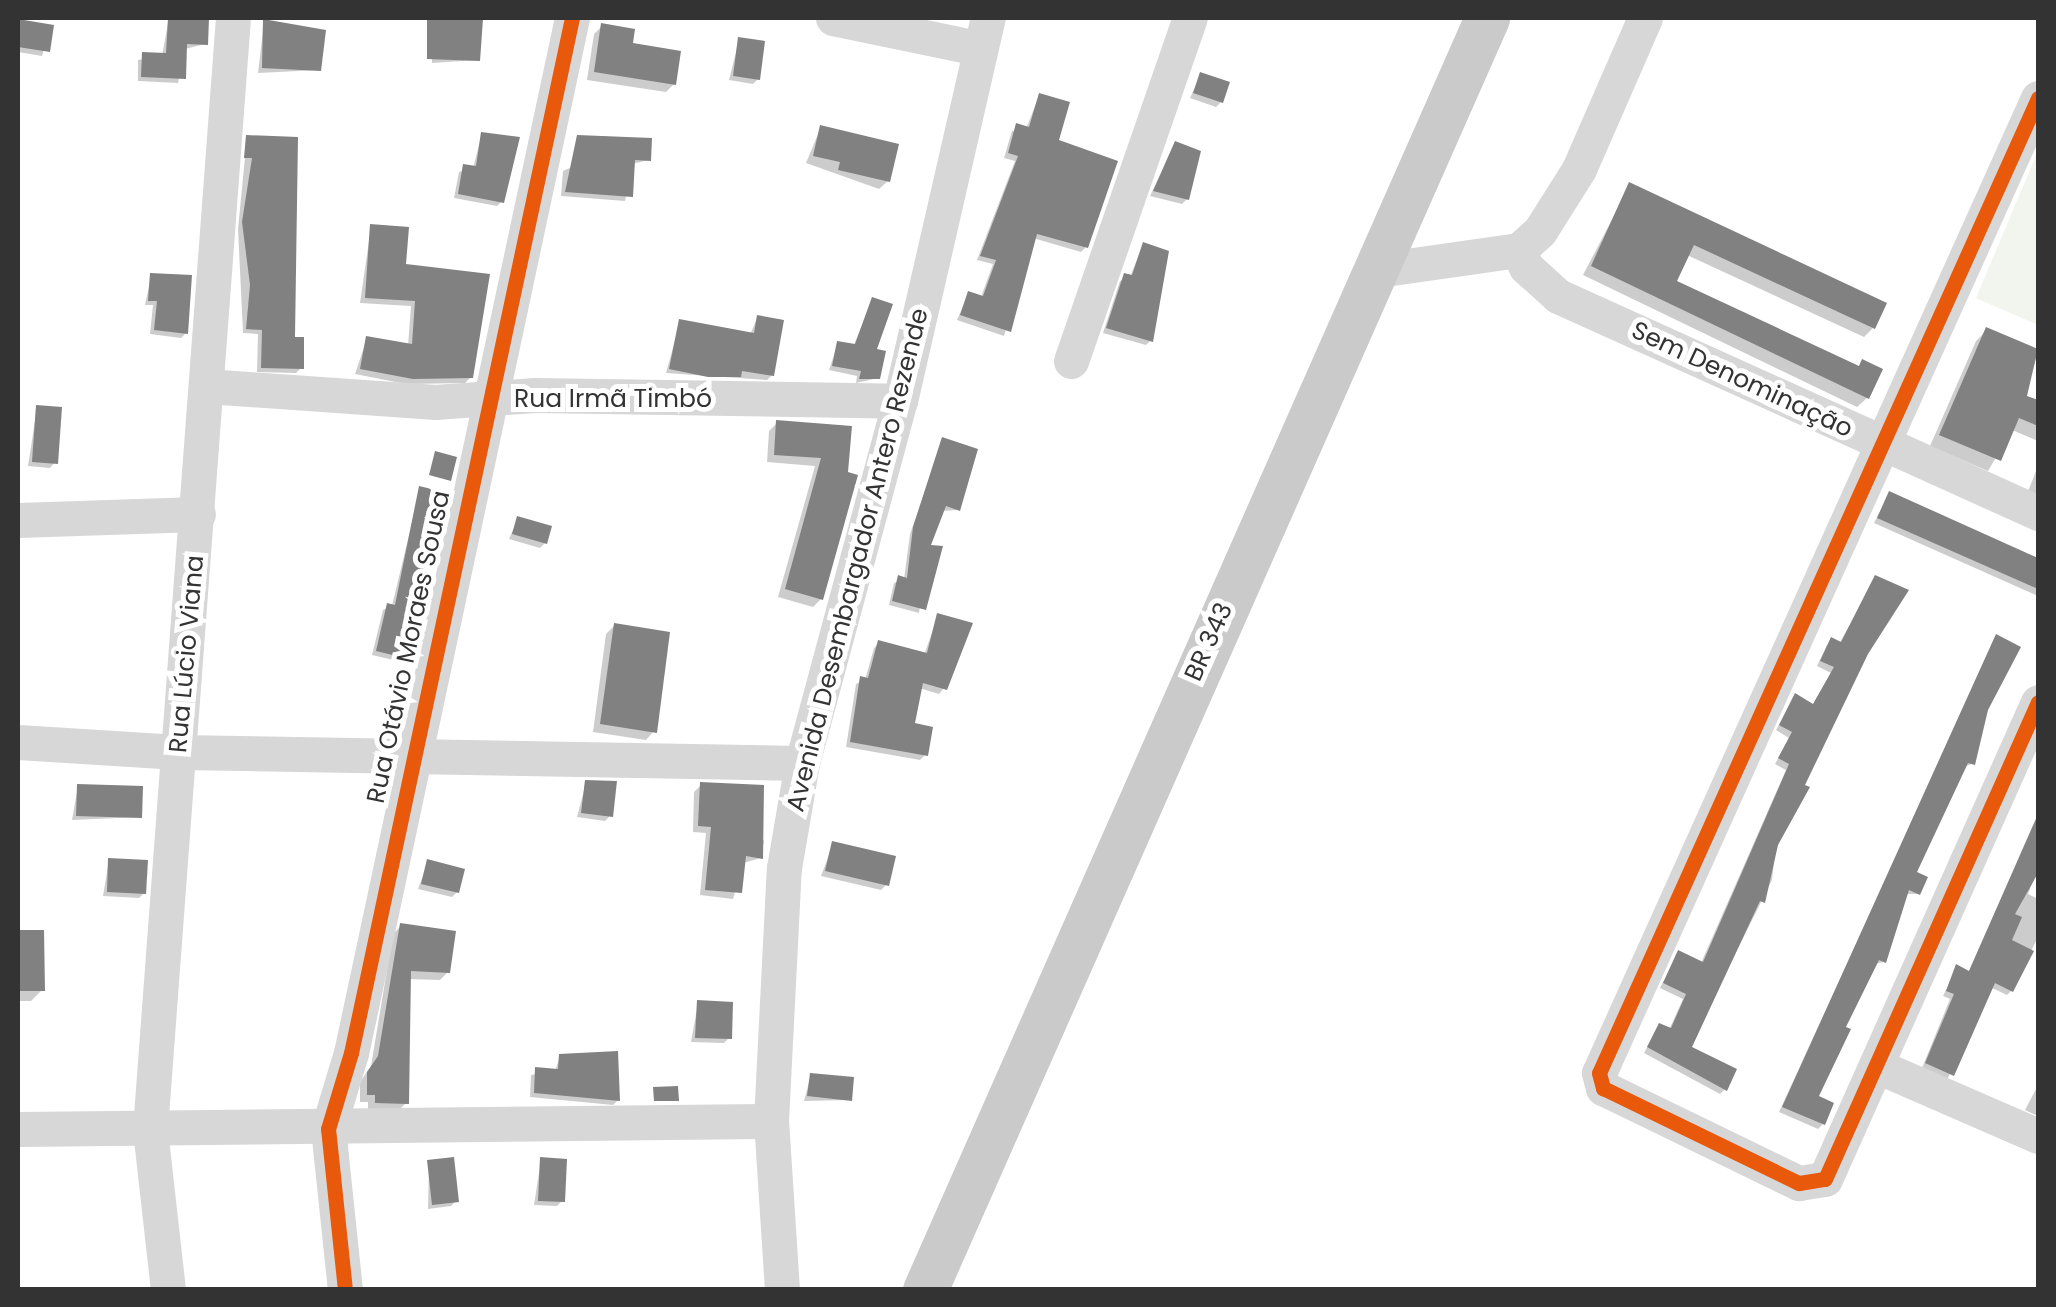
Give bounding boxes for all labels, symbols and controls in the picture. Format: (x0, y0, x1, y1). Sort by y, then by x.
street label: Avenida Desembargador Antero Rezende (781, 305, 935, 815)
street label: Sem Denominação (1627, 316, 1857, 444)
street label: Rua Irmã Timbó (514, 384, 712, 414)
street label: Rua Otávio Moraes Sousa (361, 488, 457, 806)
street label: Rua Lúcio Viana (163, 554, 211, 754)
street label: BR 343 (1179, 598, 1239, 686)

